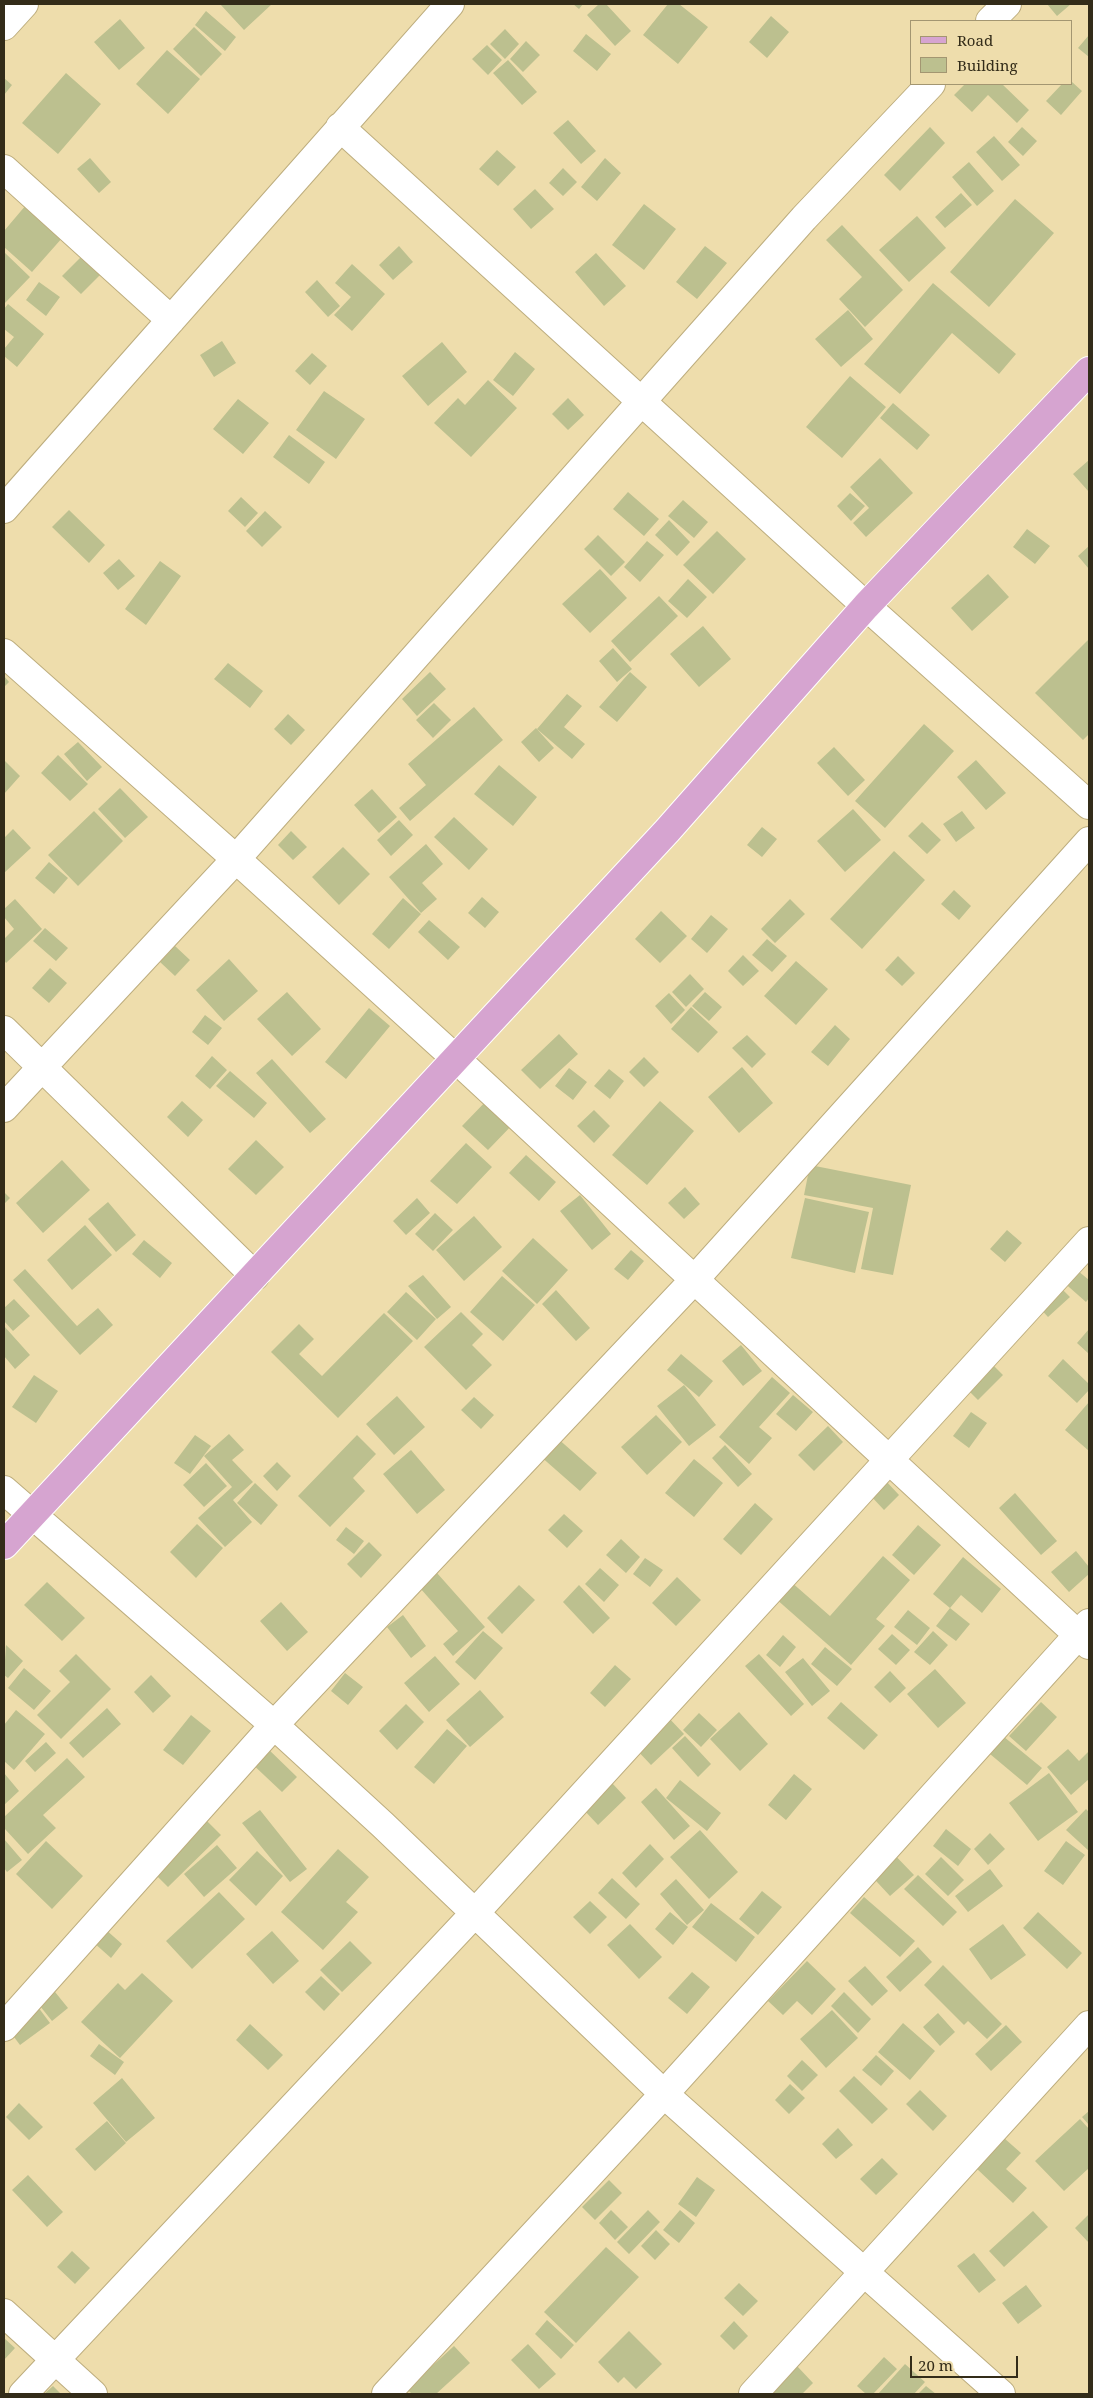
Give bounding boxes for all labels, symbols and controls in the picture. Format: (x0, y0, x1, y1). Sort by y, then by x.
legend (910, 20, 1073, 85)
text: Road (957, 30, 993, 50)
text: Building (957, 55, 1018, 75)
scale bar (913, 2346, 1020, 2378)
text: 20 m (918, 2355, 953, 2375)

